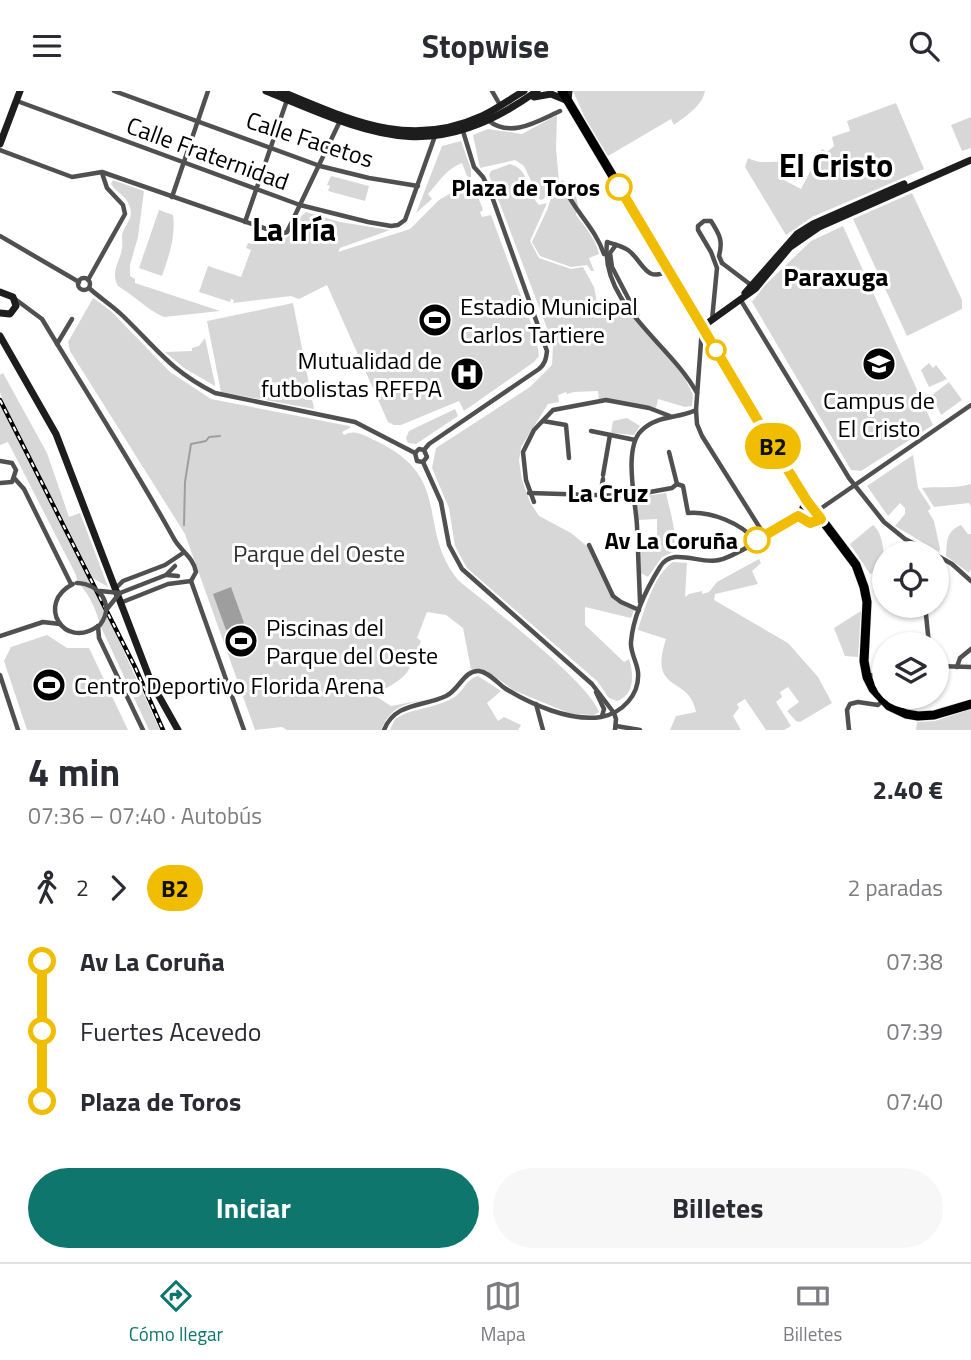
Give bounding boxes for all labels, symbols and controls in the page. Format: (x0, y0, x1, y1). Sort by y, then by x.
text: Stopwise (422, 22, 549, 70)
icon: menu (28, 27, 66, 65)
icon: search (905, 27, 943, 65)
street label: Calle Facetos (242, 101, 378, 177)
street label: Calle Fraternidad (122, 107, 294, 199)
district label: El Cristo (779, 141, 893, 189)
place label: Plaza de Toros (451, 169, 600, 205)
marker: Plaza de Toros (606, 174, 632, 200)
district label: La Iría (252, 205, 336, 253)
district label: Paraxuga (783, 257, 889, 296)
place label: Estadio Municipal Carlos Tartiere (460, 288, 638, 352)
sports icon: Estadio Municipal Carlos Tartiere (416, 301, 454, 339)
unlabelled marker (706, 340, 726, 360)
place label: Mutualidad de futbolistas RFFPA (261, 342, 442, 406)
school or university icon: Campus de El Cristo (860, 345, 898, 383)
hospital icon: Mutualidad de futbolistas RFFPA (448, 355, 486, 393)
place label: Campus de El Cristo (823, 382, 935, 446)
line badge: B2 (742, 423, 804, 469)
text: B2 (759, 428, 787, 464)
district label: La Cruz (567, 473, 649, 512)
place label: Av La Coruña (604, 522, 738, 558)
marker: Av La Coruña (744, 527, 770, 553)
park label: Parque del Oeste (233, 535, 405, 571)
map controls (872, 541, 949, 709)
button: locate (872, 541, 949, 618)
place label: Piscinas del Parque del Oeste (266, 609, 438, 673)
sports icon: Piscinas del Parque del Oeste (222, 622, 260, 660)
button: layers (872, 632, 949, 709)
sports icon: Centro Deportivo Florida Arena (30, 666, 68, 704)
place label: Centro Deportivo Florida Arena (74, 667, 384, 703)
text: 4 min (28, 743, 120, 801)
text: 2.40 € (872, 770, 943, 809)
text: 07:36 – 07:40 · Autobús (28, 798, 262, 833)
icon: walk (28, 869, 66, 907)
icon: forward (99, 869, 137, 907)
text: 2 (76, 870, 89, 905)
text: B2 (161, 870, 189, 906)
text: 2 paradas (848, 870, 943, 905)
text: Av La Coruña (80, 942, 225, 981)
text: 07:38 (886, 944, 943, 979)
text: Fuertes Acevedo (80, 1012, 262, 1051)
text: 07:39 (886, 1014, 943, 1049)
text: Plaza de Toros (80, 1082, 241, 1121)
text: 07:40 (886, 1084, 943, 1119)
button: Iniciar (28, 1168, 479, 1248)
button: Billetes (493, 1168, 943, 1248)
tab: Cómo llegar (129, 1277, 223, 1348)
tab: Mapa (481, 1277, 526, 1348)
tab: Billetes (783, 1277, 842, 1348)

